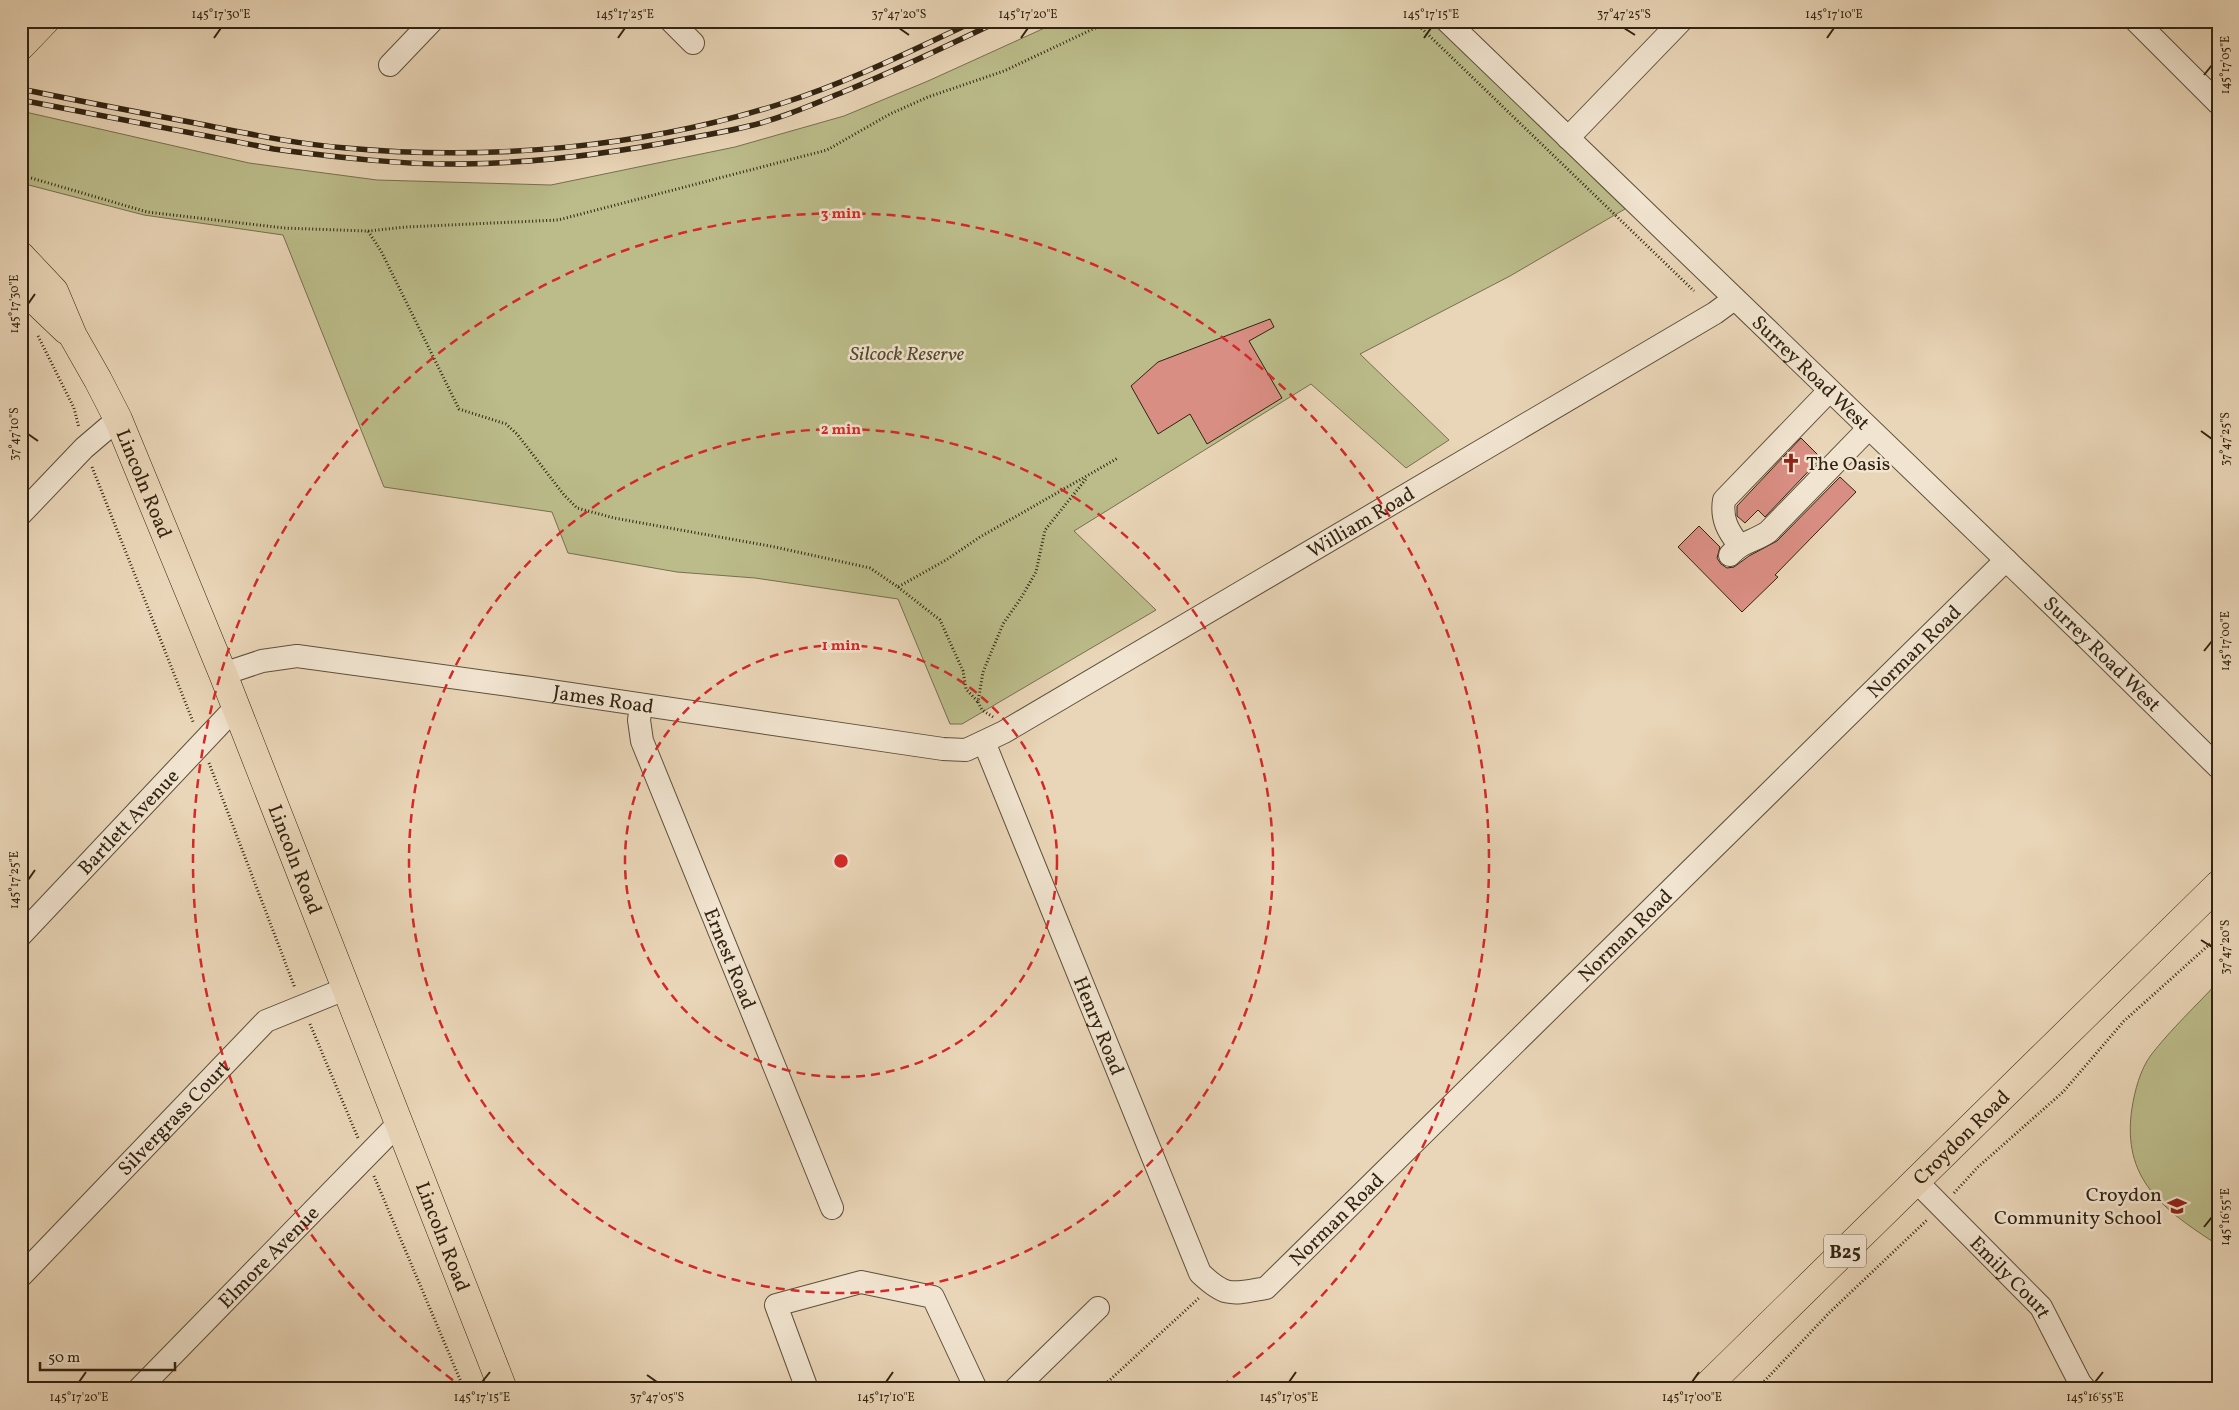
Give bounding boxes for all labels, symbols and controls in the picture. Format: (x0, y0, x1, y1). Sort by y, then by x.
text: 145°17'30"E (192, 7, 250, 23)
text: 145°17'25"E (596, 7, 654, 23)
text: 37°47'20"S (872, 7, 926, 23)
text: 145°17'20"E (998, 7, 1058, 23)
text: 145°17'15"E (1403, 7, 1459, 23)
text: 37°47'25"S (1597, 7, 1651, 23)
text: 145°17'10"E (1805, 7, 1863, 23)
text: 145°17'05"E (2218, 36, 2234, 94)
text: 3 min (821, 204, 861, 225)
text: 145°17'30"E (7, 275, 23, 333)
street label: Surrey Road West (1744, 310, 1875, 437)
park label: Silcock Reserve (850, 341, 965, 369)
text: 37°47'10"S (7, 407, 23, 461)
text: 37°47'25"S (2218, 412, 2234, 466)
text: 2 min (821, 420, 861, 441)
street label: Lincoln Road (108, 425, 178, 543)
place label: The Oasis (1806, 451, 1890, 479)
church icon: The Oasis (1780, 452, 1802, 474)
street label: William Road (1303, 481, 1420, 566)
street label: Surrey Road West (2036, 591, 2166, 719)
street label: Norman Road (1861, 599, 1968, 705)
text: 145°17'00"E (2218, 611, 2234, 671)
text: 1 min (822, 636, 860, 657)
street label: James Road (551, 680, 656, 722)
street label: Bartlett Avenue (72, 764, 187, 882)
street label: Lincoln Road (260, 801, 328, 919)
text: 145°17'25"E (7, 851, 23, 909)
centre of rings (832, 852, 850, 870)
street label: Norman Road (1573, 883, 1680, 989)
street label: Ernest Road (696, 904, 762, 1014)
text: 37°47'20"S (2218, 920, 2234, 974)
street label: Henry Road (1065, 973, 1130, 1080)
street label: Silvergrass Court (112, 1054, 237, 1183)
street label: Croydon Road (1908, 1084, 2017, 1192)
street label: Norman Road (1284, 1168, 1391, 1274)
street label: Lincoln Road (407, 1178, 475, 1296)
place label: Croydon Community School (1994, 1182, 2162, 1233)
text: 145°16'55"E (2218, 1188, 2234, 1246)
school or university icon: Croydon Community School (2166, 1195, 2188, 1217)
street label: Elmore Avenue (213, 1200, 326, 1316)
street label: Emily Court (1962, 1231, 2057, 1324)
road number: B25 (1824, 1234, 1866, 1268)
scale bar (40, 1340, 175, 1372)
text: 50 m (48, 1348, 80, 1369)
text: 145°17'20"E (49, 1390, 109, 1406)
text: 145°17'15"E (454, 1390, 510, 1406)
text: 37°47'05"S (630, 1390, 684, 1406)
text: 145°17'10"E (857, 1390, 915, 1406)
text: 145°17'05"E (1260, 1390, 1318, 1406)
text: 145°17'00"E (1662, 1390, 1722, 1406)
text: 145°16'55"E (2066, 1390, 2124, 1406)

